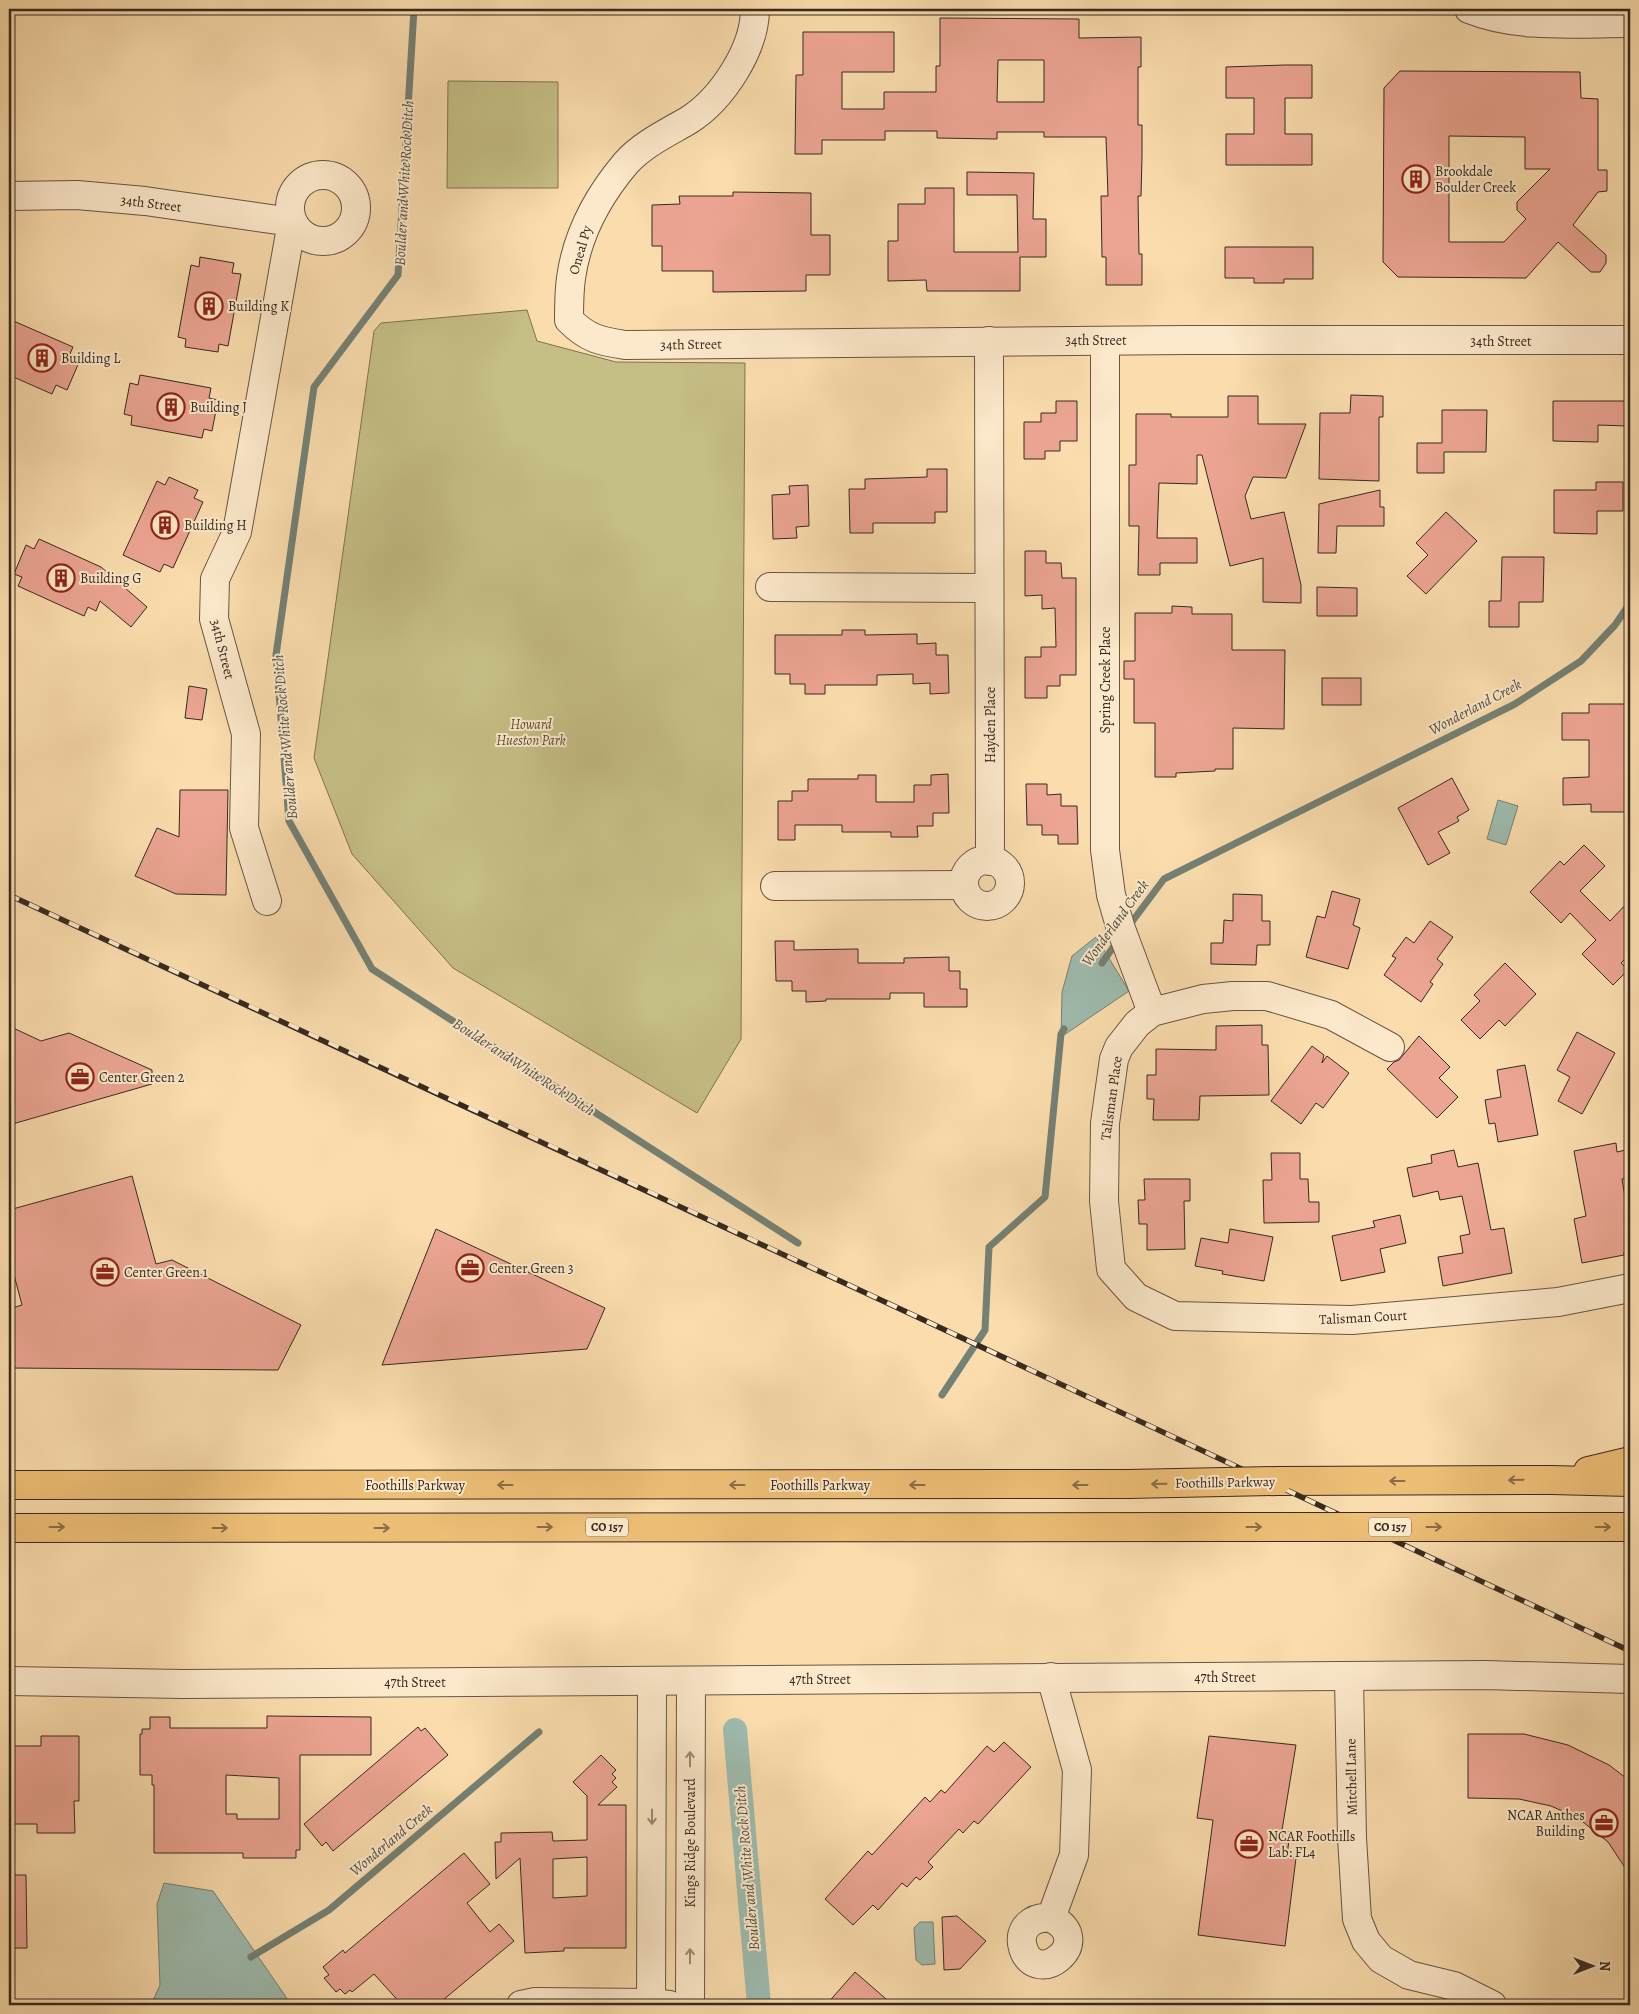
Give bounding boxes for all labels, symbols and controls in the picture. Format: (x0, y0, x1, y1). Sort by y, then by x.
water label: Boulder and White Rock Ditch (390, 100, 418, 266)
place label: Brookdale Boulder Creek (1435, 162, 1516, 197)
building icon: Brookdale Boulder Creek (1401, 164, 1431, 194)
street label: 34th Street (119, 190, 183, 217)
street label: Oneal Py (564, 223, 597, 277)
building icon: Building K (194, 291, 224, 321)
place label: Building K (228, 297, 289, 316)
street label: 34th Street (1065, 331, 1127, 350)
street label: 34th Street (1470, 332, 1532, 351)
street label: 34th Street (660, 334, 722, 355)
building icon: Building L (27, 343, 57, 373)
place label: Building L (61, 349, 121, 368)
building icon: Building J (156, 392, 186, 422)
place label: Building J (190, 398, 247, 417)
building icon: Building H (150, 510, 180, 540)
place label: Building H (184, 516, 247, 535)
building icon: Building G (46, 563, 76, 593)
place label: Building G (80, 569, 142, 588)
street label: 34th Street (206, 617, 239, 682)
street label: Spring Creek Place (1096, 626, 1115, 734)
water label: Boulder and White Rock Ditch (268, 654, 302, 820)
water label: Wonderland Creek (1425, 674, 1525, 740)
street label: Hayden Place (981, 687, 1000, 763)
park label: Howard Hueston Park (496, 715, 566, 750)
water label: Wonderland Creek (1077, 876, 1153, 970)
water label: Boulder and White Rock Ditch (449, 1014, 599, 1120)
street label: Talisman Place (1096, 1055, 1127, 1141)
office icon: Center Green 2 (65, 1062, 95, 1092)
place label: Center Green 2 (99, 1068, 185, 1087)
office icon: Center Green 3 (455, 1253, 485, 1283)
office icon: Center Green 1 (90, 1257, 120, 1287)
place label: Center Green 3 (489, 1259, 574, 1278)
place label: Center Green 1 (124, 1263, 208, 1282)
street label: Talisman Court (1319, 1306, 1408, 1329)
street label: Foothills Parkway (1175, 1472, 1276, 1493)
one-way arrow (1508, 1475, 1524, 1485)
street label: Foothills Parkway (365, 1476, 466, 1495)
street label: Foothills Parkway (770, 1476, 871, 1495)
one-way arrow (1390, 1476, 1406, 1486)
one-way arrow (1151, 1479, 1167, 1488)
one-way arrow (497, 1480, 513, 1490)
one-way arrow (729, 1480, 746, 1490)
one-way arrow (909, 1480, 926, 1490)
one-way arrow (1072, 1480, 1088, 1490)
road number: CO 157 (586, 1518, 628, 1536)
road number: CO 157 (1369, 1518, 1411, 1536)
one-way arrow (49, 1522, 65, 1532)
one-way arrow (536, 1522, 553, 1532)
one-way arrow (1246, 1522, 1262, 1532)
one-way arrow (1426, 1522, 1442, 1532)
one-way arrow (1594, 1522, 1611, 1532)
one-way arrow (212, 1523, 228, 1533)
one-way arrow (374, 1523, 390, 1533)
street label: 47th Street (1194, 1668, 1256, 1687)
street label: 47th Street (789, 1670, 851, 1689)
street label: 47th Street (384, 1673, 446, 1692)
street label: Mitchell Lane (1341, 1738, 1362, 1816)
one-way arrow (685, 1751, 695, 1768)
street label: Kings Ridge Boulevard (681, 1778, 700, 1908)
water label: Boulder and White Rock Ditch (730, 1785, 764, 1951)
water label: Wonderland Creek (345, 1799, 437, 1880)
place label: NCAR Anthes Building (1507, 1806, 1585, 1841)
one-way arrow (647, 1808, 657, 1825)
office icon: NCAR Anthes Building (1589, 1808, 1619, 1838)
place label: NCAR Foothills Lab: FL4 (1268, 1827, 1355, 1862)
office icon: NCAR Foothills Lab: FL4 (1234, 1829, 1264, 1859)
north arrow (1566, 1942, 1616, 1992)
one-way arrow (685, 1949, 695, 1965)
text: N (1595, 1961, 1614, 1971)

